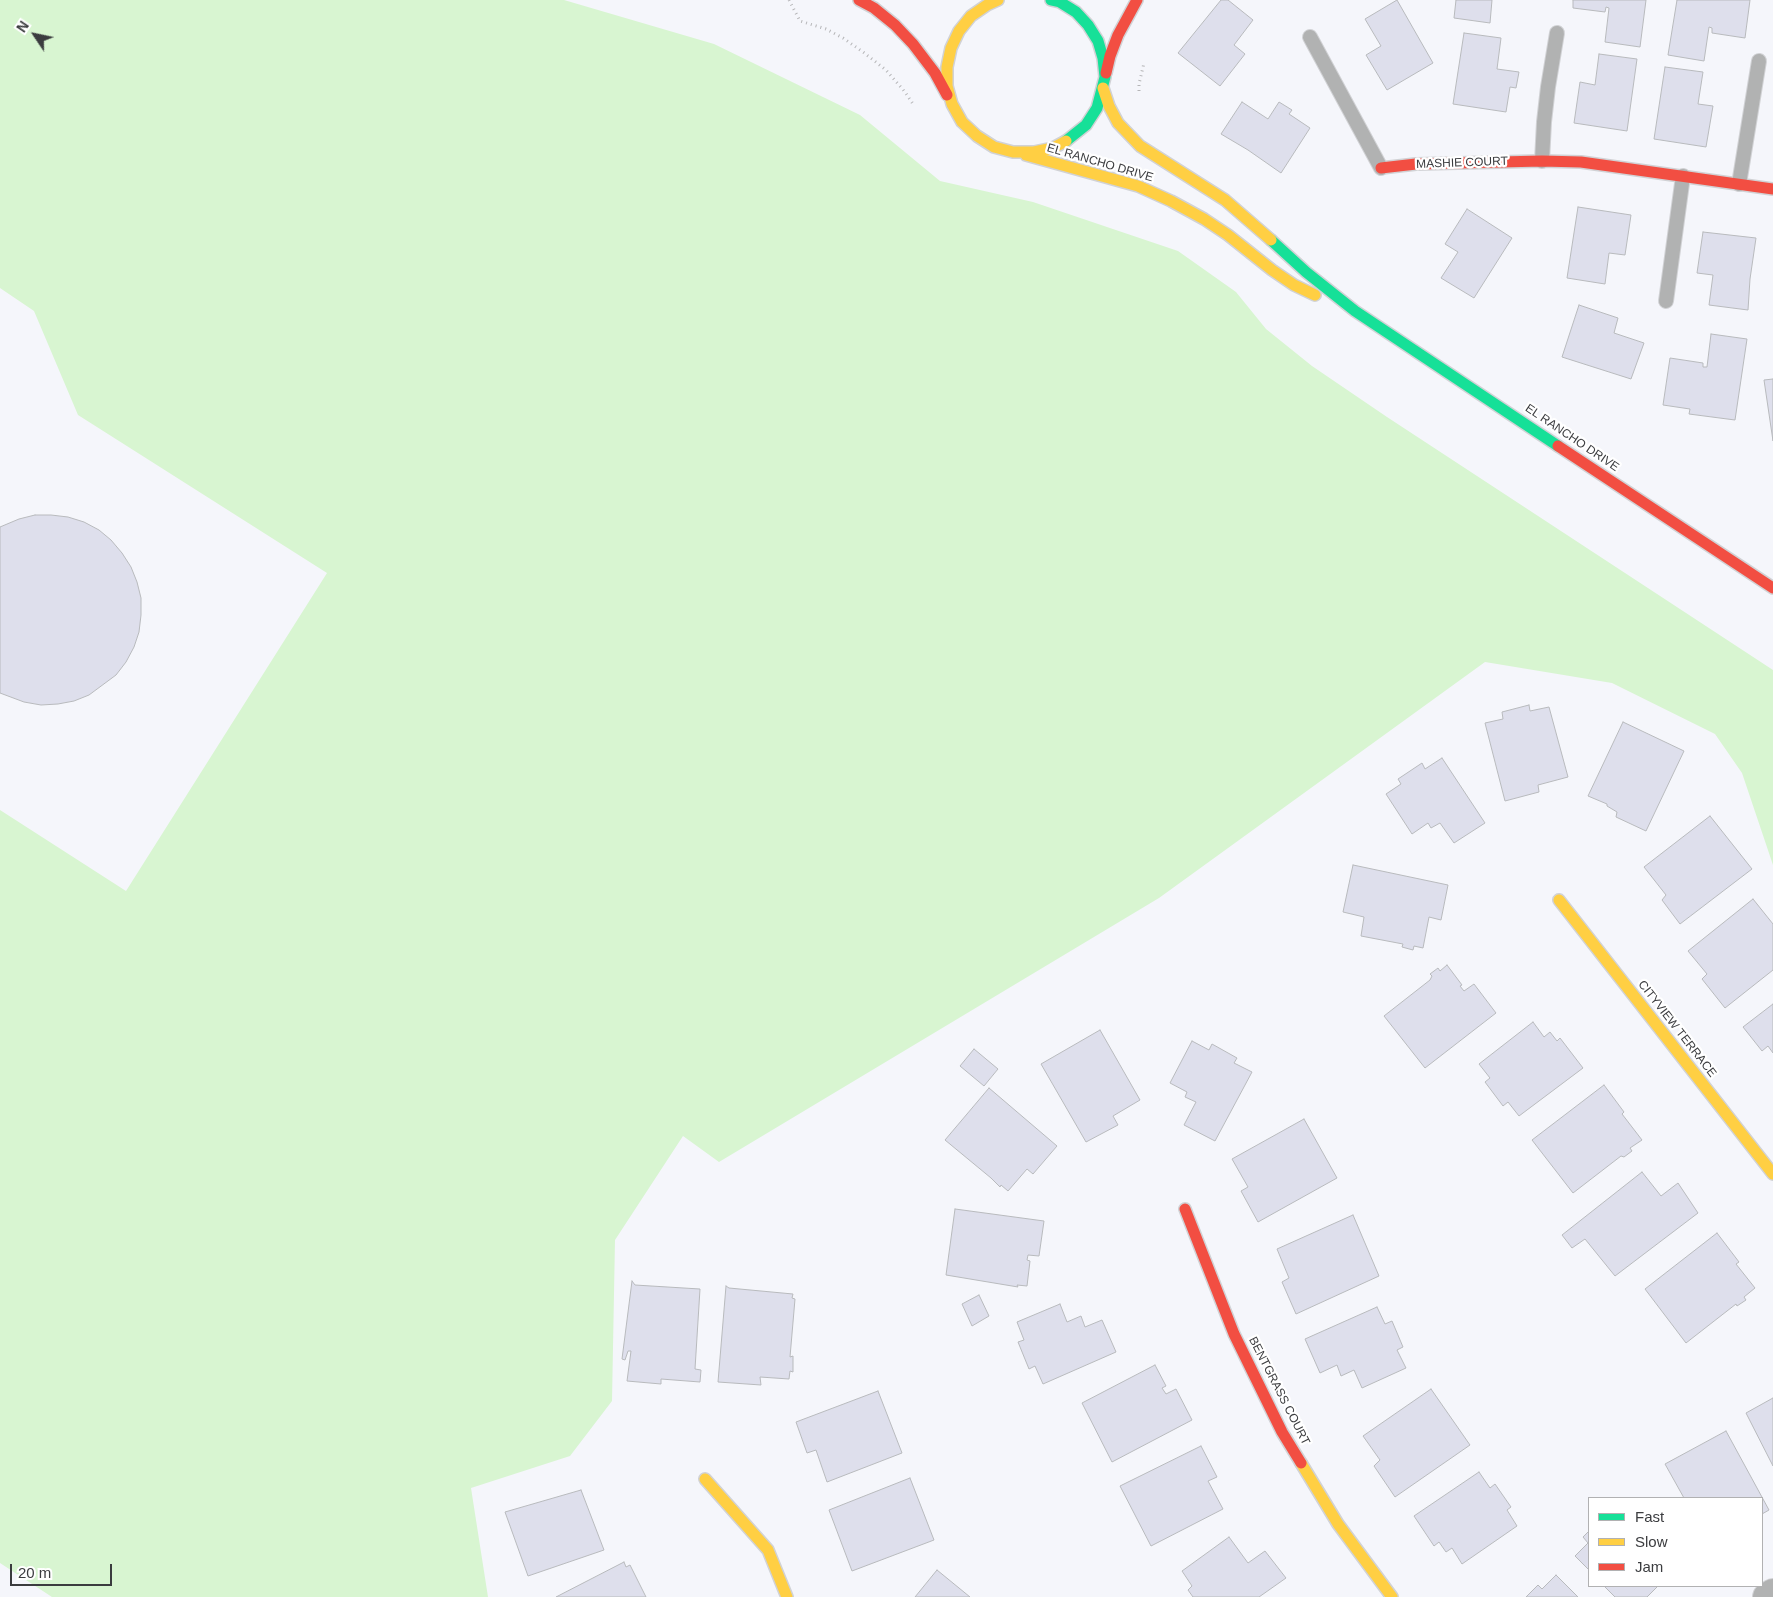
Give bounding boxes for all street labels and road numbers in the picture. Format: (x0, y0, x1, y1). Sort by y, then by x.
street label: EL RANCHO DRIVE (1045, 141, 1155, 185)
street label: MASHIE COURT (1416, 154, 1508, 172)
street label: EL RANCHO DRIVE (1522, 401, 1622, 475)
street label: CITYVIEW TERRACE (1635, 978, 1719, 1080)
street label: BENTGRASS COURT (1245, 1334, 1313, 1448)

